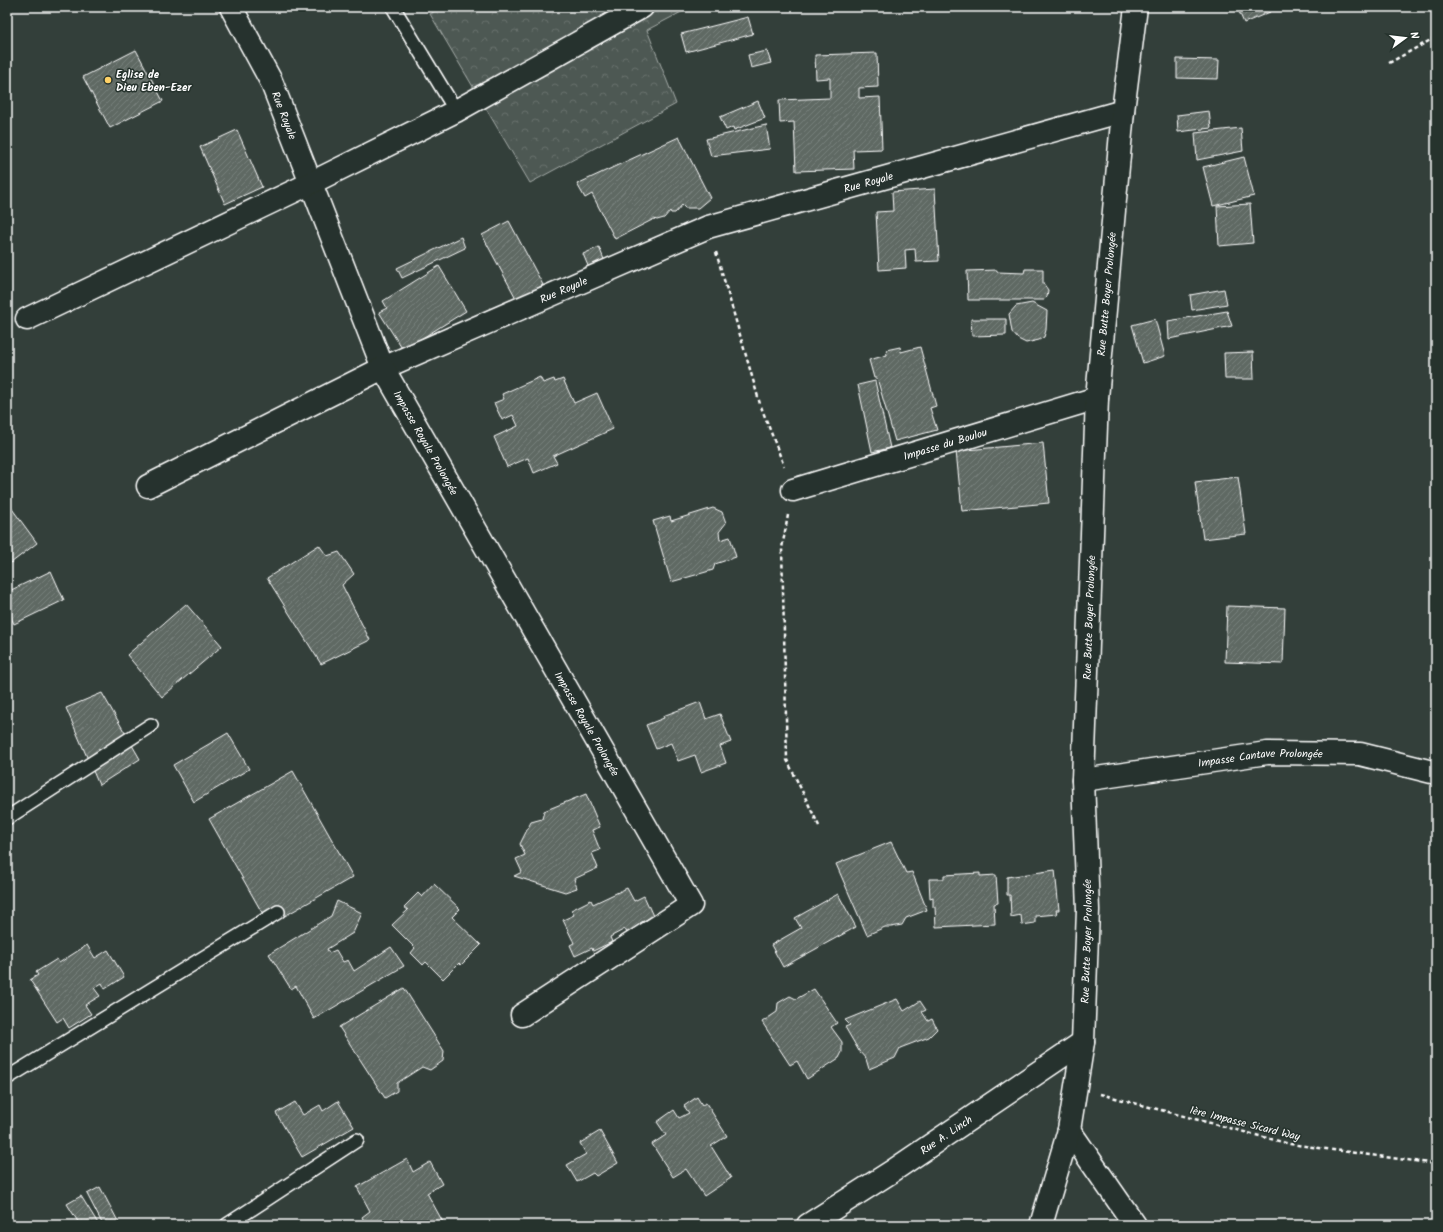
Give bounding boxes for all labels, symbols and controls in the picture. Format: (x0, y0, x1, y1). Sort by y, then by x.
north arrow (1385, 18, 1425, 58)
text: N (1404, 30, 1423, 41)
place label: Eglise de Dieu Eben-Ezer (116, 66, 192, 97)
marker: Eglise de Dieu Eben-Ezer (103, 75, 113, 85)
street label: Rue Royale (266, 89, 301, 143)
street label: Rue Royale (842, 168, 895, 199)
street label: Rue Butte Boyer Prolongée (1093, 231, 1122, 357)
street label: Rue Royale (537, 272, 591, 309)
street label: Impasse Royale Prolongée (388, 387, 462, 499)
street label: Impasse du Boulou (901, 424, 990, 466)
street label: Rue Butte Boyer Prolongée (1079, 555, 1101, 680)
street label: Impasse Royale Prolongée (549, 668, 623, 780)
street label: Impasse Cantave Prolongée (1197, 745, 1323, 773)
street label: Rue Butte Boyer Prolongée (1076, 878, 1098, 1004)
street label: 1ère Impasse Sicard Way (1187, 1101, 1303, 1147)
street label: Rue A. Linch (917, 1111, 977, 1160)

